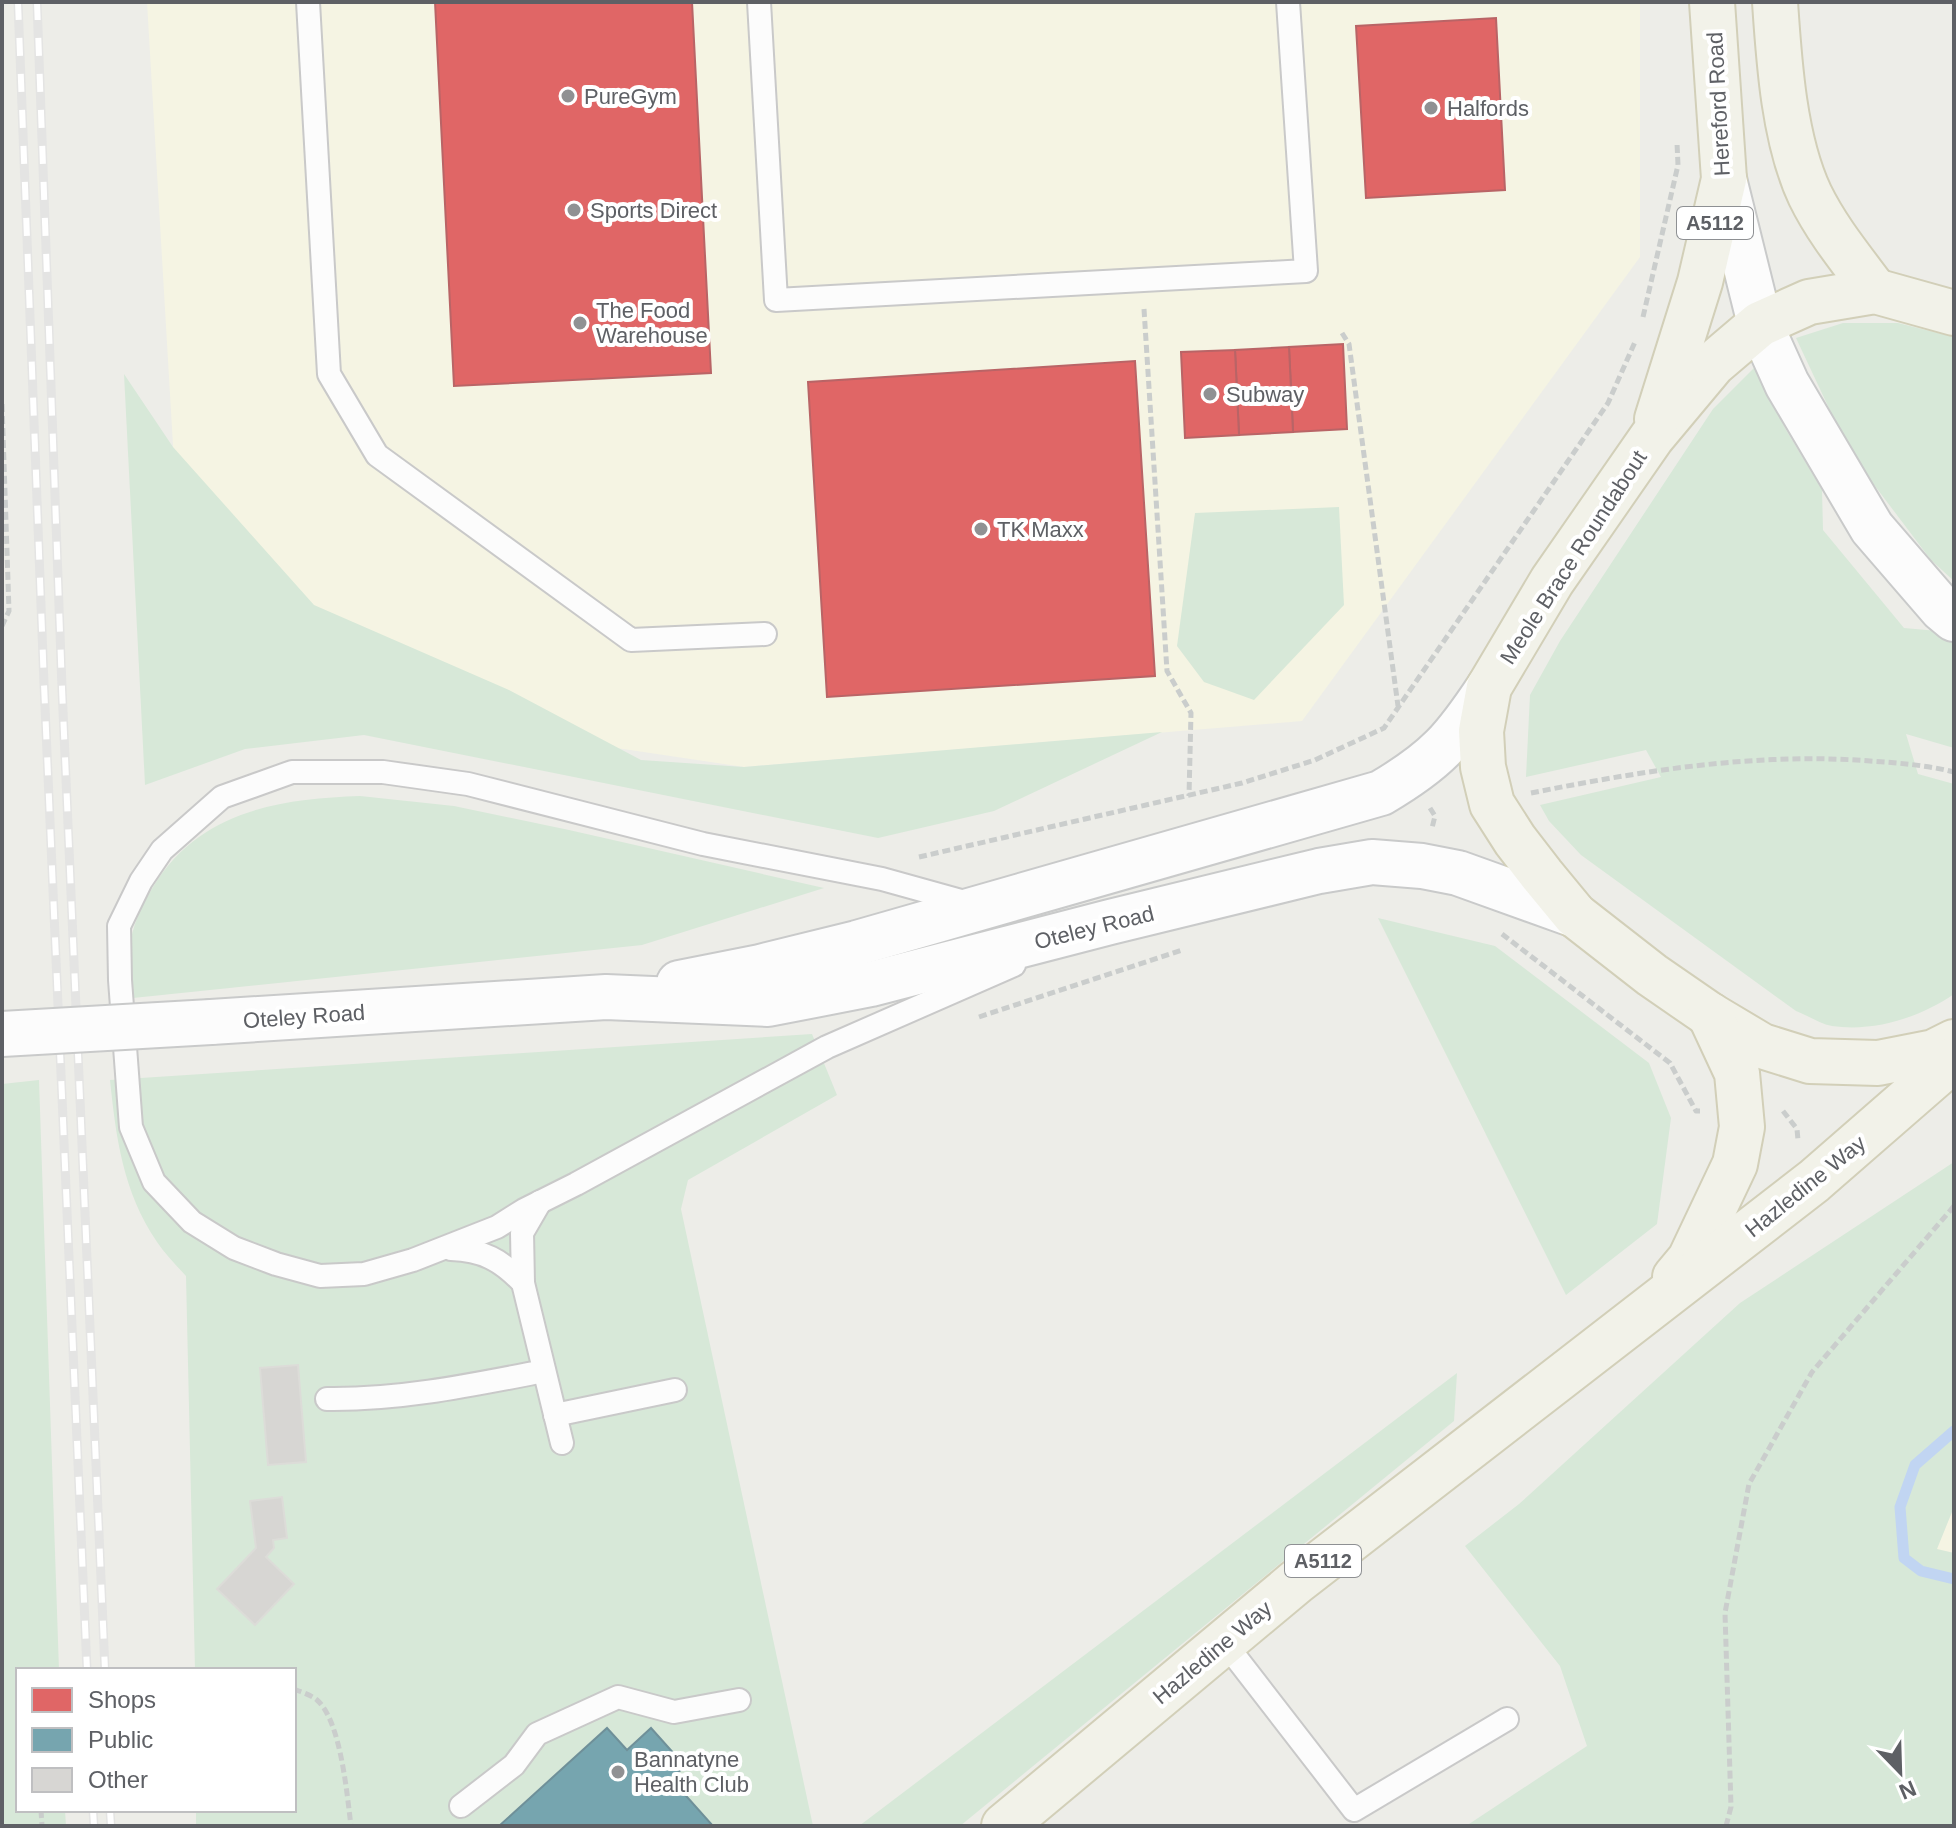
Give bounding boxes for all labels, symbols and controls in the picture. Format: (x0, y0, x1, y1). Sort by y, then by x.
street label: Hereford Road (1702, 31, 1735, 177)
place label: PureGym (584, 84, 677, 109)
marker: PureGym (559, 87, 577, 105)
place label: Halfords (1447, 96, 1529, 121)
marker: Halfords (1422, 99, 1440, 117)
place label: Sports Direct (590, 198, 717, 223)
marker: Sports Direct (565, 201, 583, 219)
road number: A5112 (1677, 207, 1753, 239)
place label: The Food Warehouse (596, 298, 708, 348)
marker: The Food Warehouse (571, 314, 589, 332)
place label: Subway (1226, 382, 1304, 407)
marker: Subway (1201, 385, 1219, 403)
street label: Meole Brace Roundabout (1495, 446, 1652, 669)
place label: TK Maxx (997, 517, 1084, 542)
marker: TK Maxx (972, 520, 990, 538)
street label: Oteley Road (1032, 901, 1156, 954)
street label: Oteley Road (242, 1000, 366, 1033)
street label: Hazledine Way (1740, 1130, 1870, 1242)
road number: A5112 (1285, 1545, 1361, 1577)
street label: Hazledine Way (1148, 1596, 1277, 1709)
legend (16, 1668, 296, 1812)
text: Shops (88, 1686, 156, 1713)
text: Public (88, 1726, 153, 1753)
north arrow (1860, 1732, 1940, 1812)
place label: Bannatyne Health Club (634, 1747, 749, 1797)
marker: Bannatyne Health Club (609, 1763, 627, 1781)
text: Other (88, 1766, 148, 1793)
text: N (1895, 1775, 1920, 1805)

